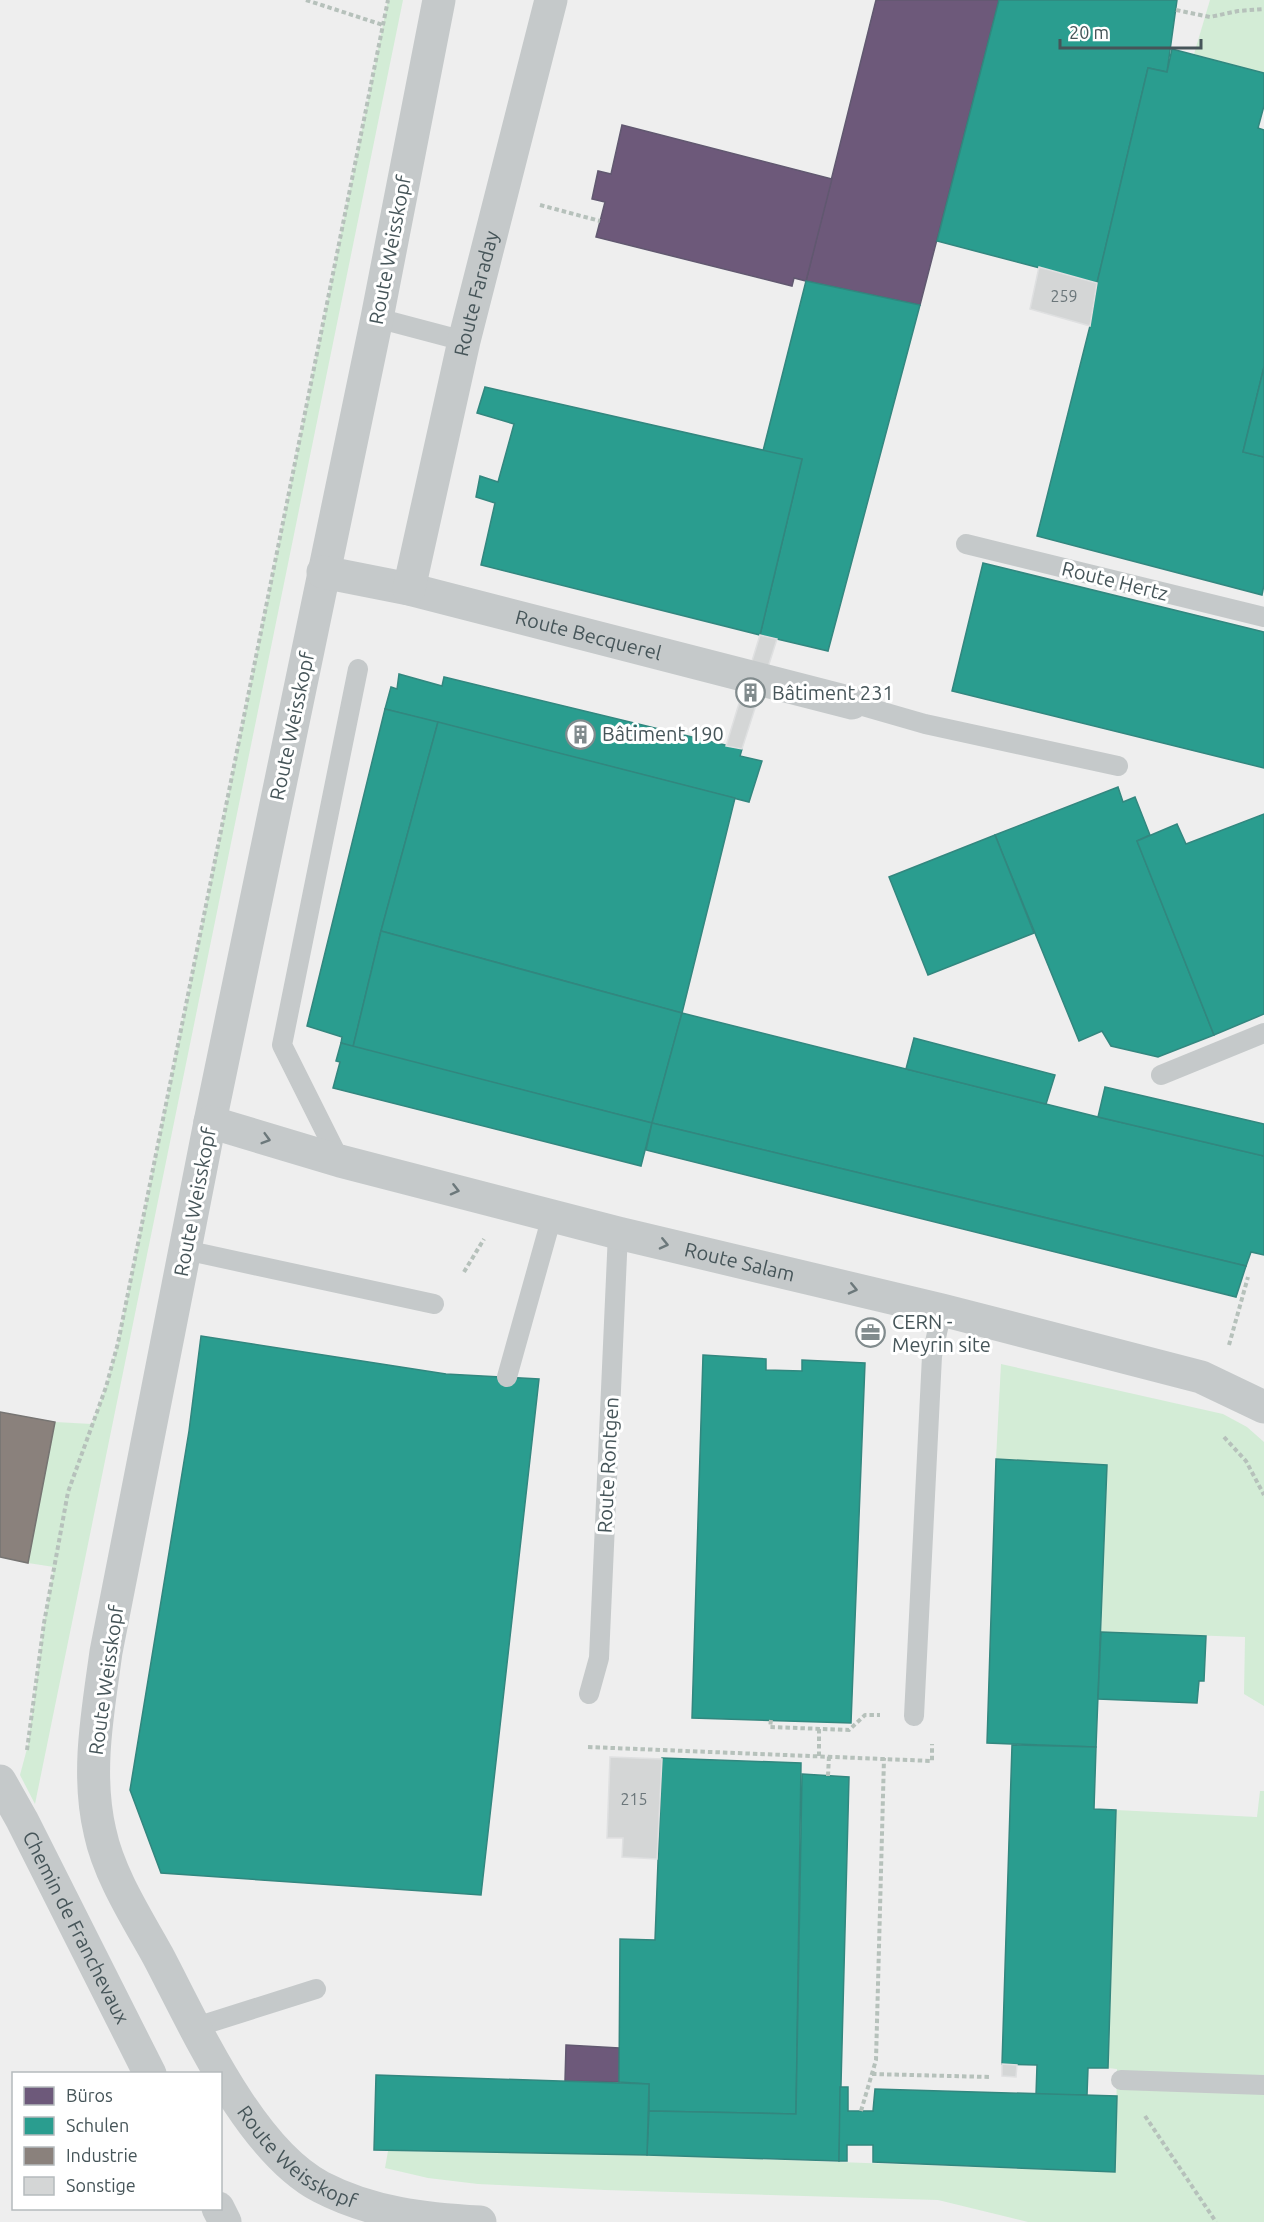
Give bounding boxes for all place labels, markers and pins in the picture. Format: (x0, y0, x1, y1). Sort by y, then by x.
building icon: Bâtiment 231 (735, 677, 767, 709)
place label: Bâtiment 231 (772, 681, 894, 704)
building icon: Bâtiment 190 (565, 718, 597, 750)
place label: Bâtiment 190 (602, 722, 724, 745)
place label: CERN - Meyrin site (892, 1310, 991, 1356)
office icon: CERN - Meyrin site (855, 1317, 887, 1349)

